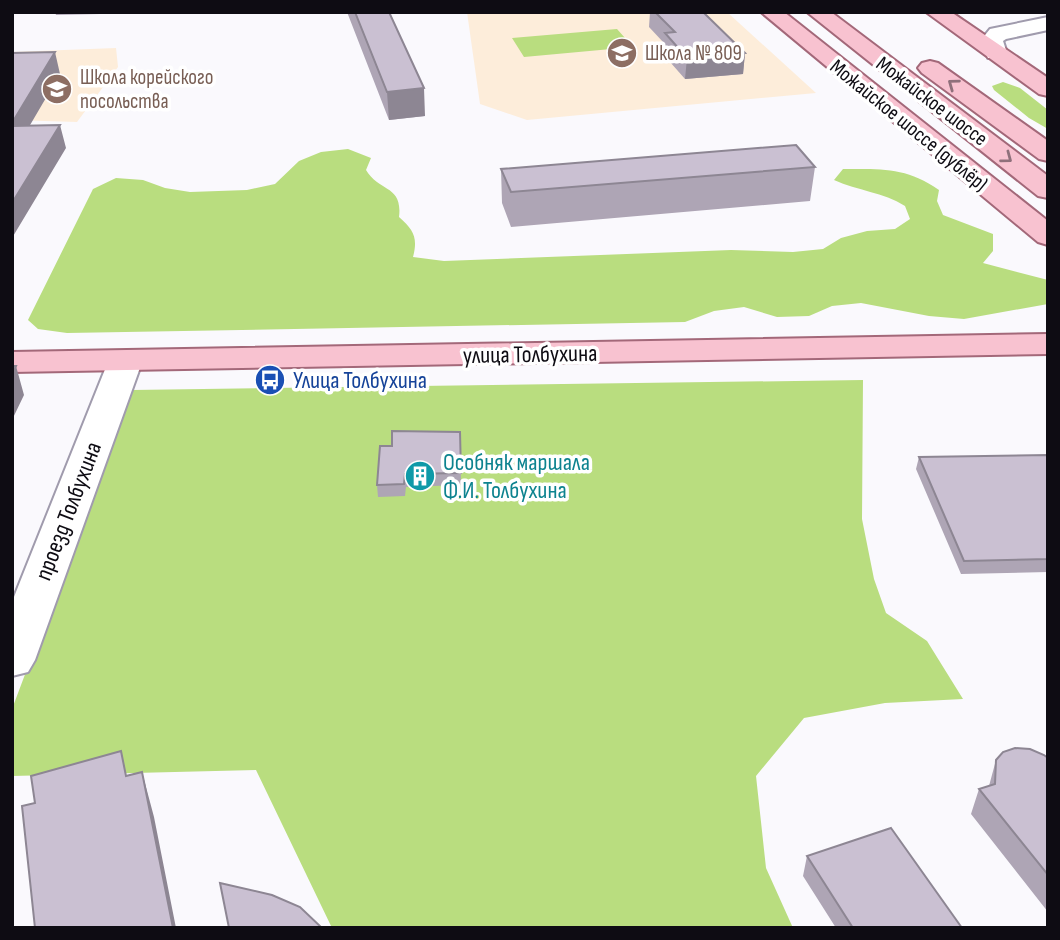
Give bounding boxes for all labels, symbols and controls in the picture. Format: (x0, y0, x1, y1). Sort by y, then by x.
school or university icon: Школа № 809 (605, 36, 639, 70)
place label: Школа № 809 (645, 41, 742, 66)
street label: Можайское шоссе (871, 51, 992, 151)
street label: Можайское шоссе (дублёр) (825, 54, 992, 197)
place label: Школа корейского посольства (80, 65, 214, 114)
school or university icon: Школа корейского посольства (40, 72, 74, 106)
one-way arrow (948, 80, 961, 92)
one-way arrow (999, 150, 1011, 163)
street label: улица Толбухина (462, 339, 598, 370)
bus stop icon: Улица Толбухина (253, 363, 287, 397)
place label: Улица Толбухина (293, 366, 427, 395)
street label: проезд Толбухина (29, 438, 108, 585)
place label: Особняк маршала Ф.И. Толбухина (443, 448, 590, 505)
building icon: Особняк маршала Ф.И. Толбухина (403, 459, 437, 493)

